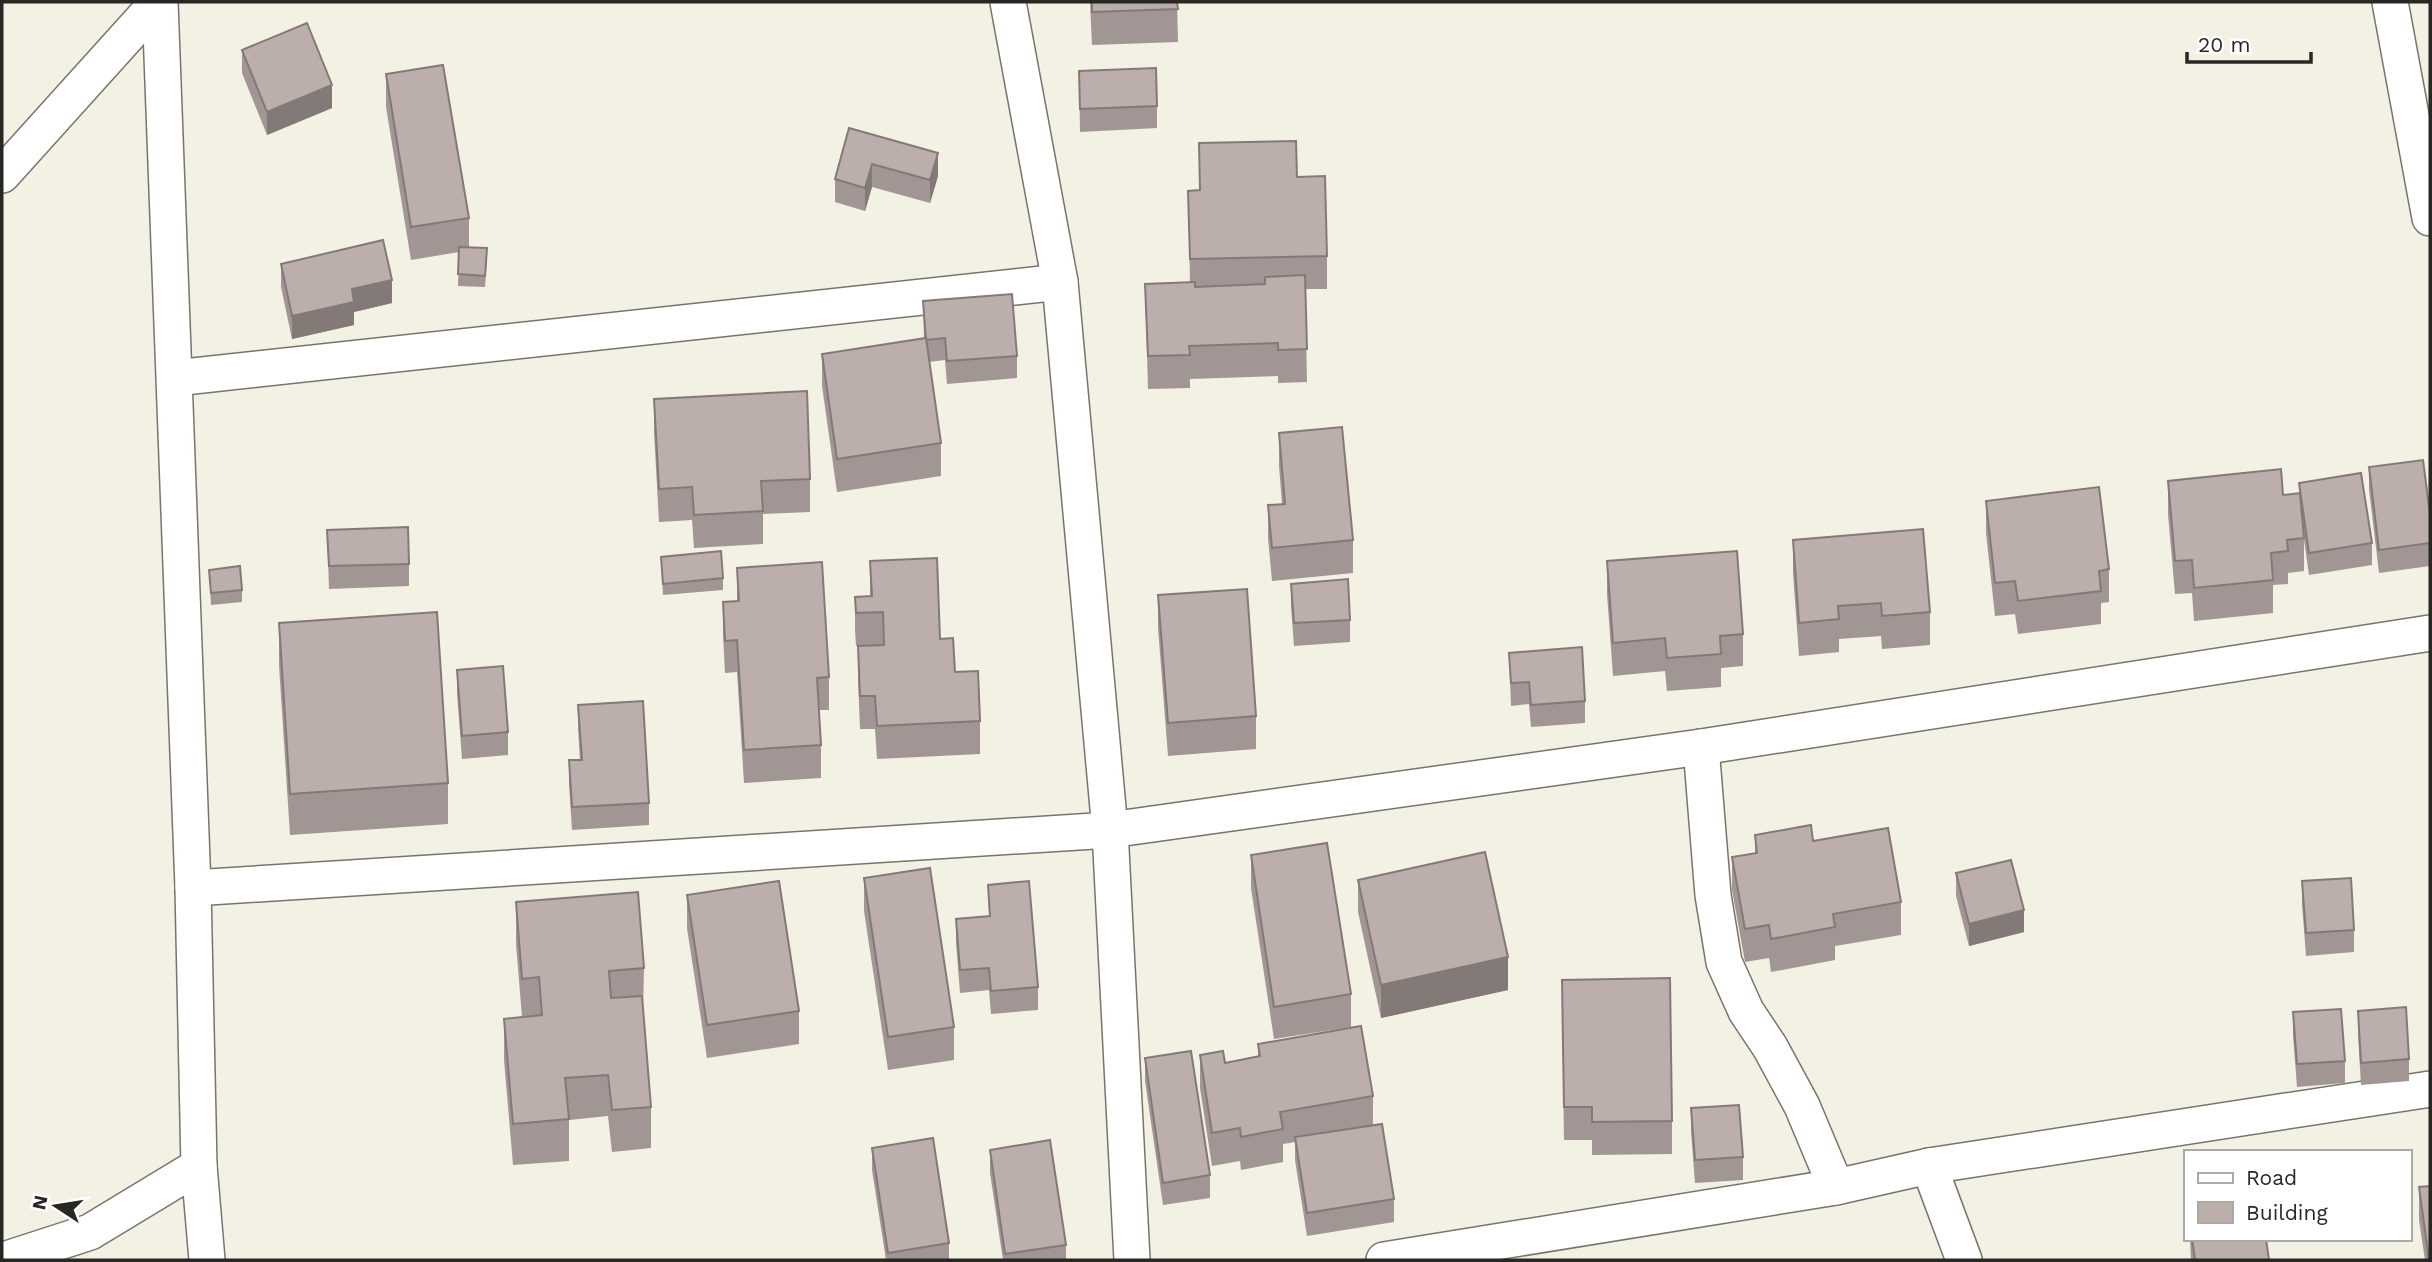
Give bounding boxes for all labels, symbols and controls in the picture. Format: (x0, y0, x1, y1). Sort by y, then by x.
scale bar (2187, 21, 2311, 65)
text: 20 m (2198, 32, 2250, 57)
legend (2184, 1150, 2411, 1241)
text: Road (2246, 1165, 2297, 1190)
north arrow (21, 1171, 91, 1241)
text: N (27, 1193, 53, 1212)
text: Building (2246, 1200, 2328, 1225)

